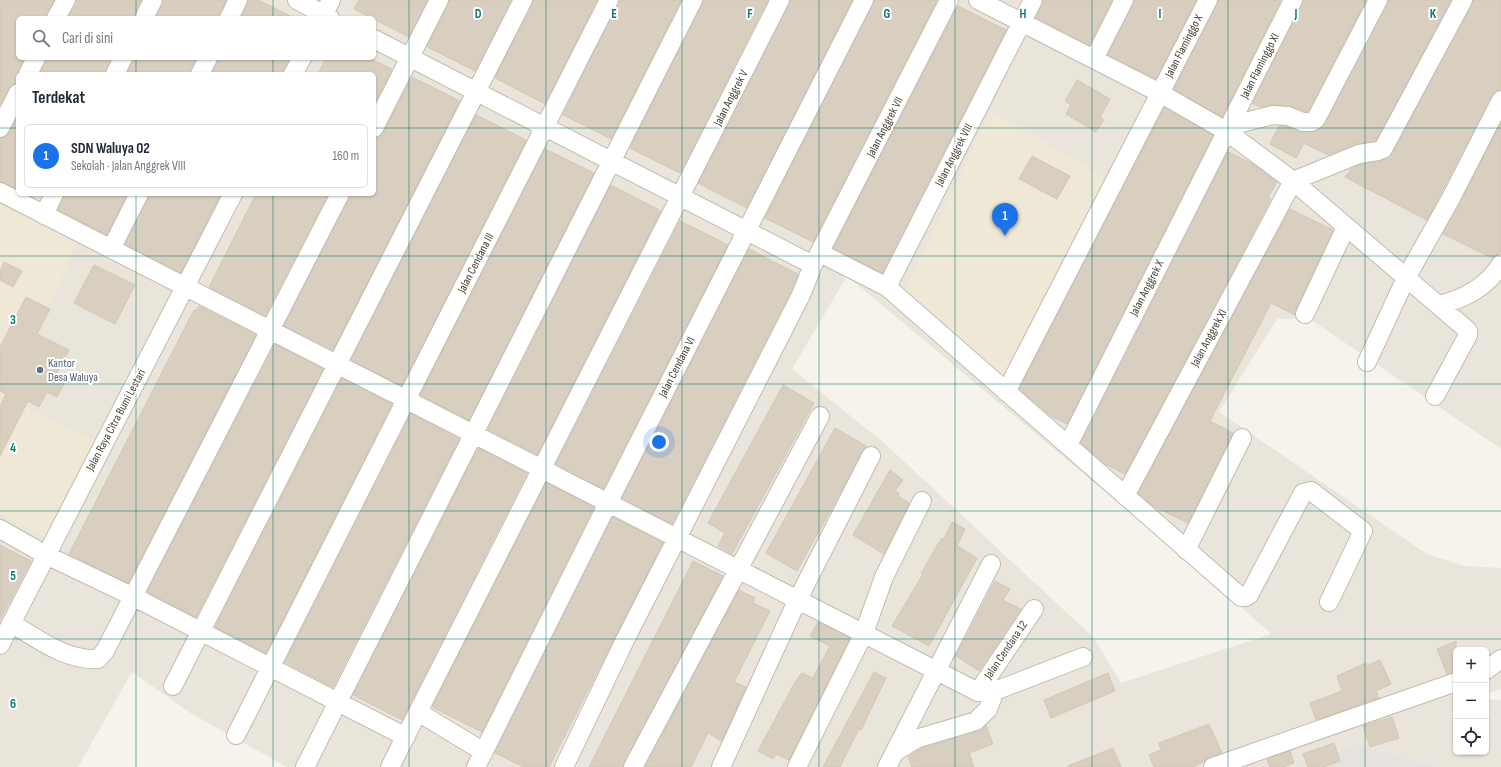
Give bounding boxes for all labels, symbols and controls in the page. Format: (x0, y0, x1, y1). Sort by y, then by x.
text: D (475, 6, 482, 22)
text: E (611, 6, 617, 22)
text: F (747, 6, 753, 22)
text: G (884, 6, 891, 22)
text: H (1020, 6, 1027, 22)
text: I (1159, 6, 1162, 22)
text: J (1294, 6, 1298, 22)
text: K (1430, 6, 1437, 22)
street label: Jalan Flaminggo X (1161, 11, 1207, 81)
search box (16, 16, 376, 60)
icon: search (30, 27, 52, 49)
text: Cari di sini (62, 29, 113, 48)
street label: Jalan Flaminggo XI (1237, 31, 1283, 102)
street label: Jalan Anggrek V (710, 67, 752, 129)
text: Terdekat (32, 88, 85, 108)
street label: Jalan Anggrek VII (863, 94, 907, 161)
street label: Jalan Anggrek VIII (931, 121, 976, 190)
text: SDN Waluya 02 (71, 139, 150, 158)
text: 1 (43, 148, 49, 164)
text: 160 m (333, 148, 359, 164)
text: Sekolah · Jalan Anggrek VIII (71, 158, 186, 174)
pin: 1 (992, 203, 1018, 236)
street label: Jalan Cendana III (454, 231, 497, 296)
street label: Jalan Anggrek X (1126, 257, 1168, 319)
street label: Jalan Anggrek XI (1187, 307, 1230, 370)
text: 3 (10, 312, 16, 328)
street label: Jalan Cendana VI (655, 334, 699, 401)
place label: Kantor Desa Waluya (48, 356, 98, 385)
marker: Kantor Desa Waluya (35, 365, 45, 375)
street label: Jalan Raya Citra Bumi Lestari (82, 367, 149, 474)
your location (649, 432, 669, 452)
text: 4 (10, 440, 16, 456)
text: 5 (10, 568, 16, 584)
street label: Jalan Cendana 12 (980, 618, 1031, 683)
map controls (1453, 647, 1489, 755)
button: + (1453, 647, 1489, 683)
button: − (1453, 683, 1489, 719)
text: 6 (10, 696, 16, 712)
button: locate (1453, 719, 1489, 755)

